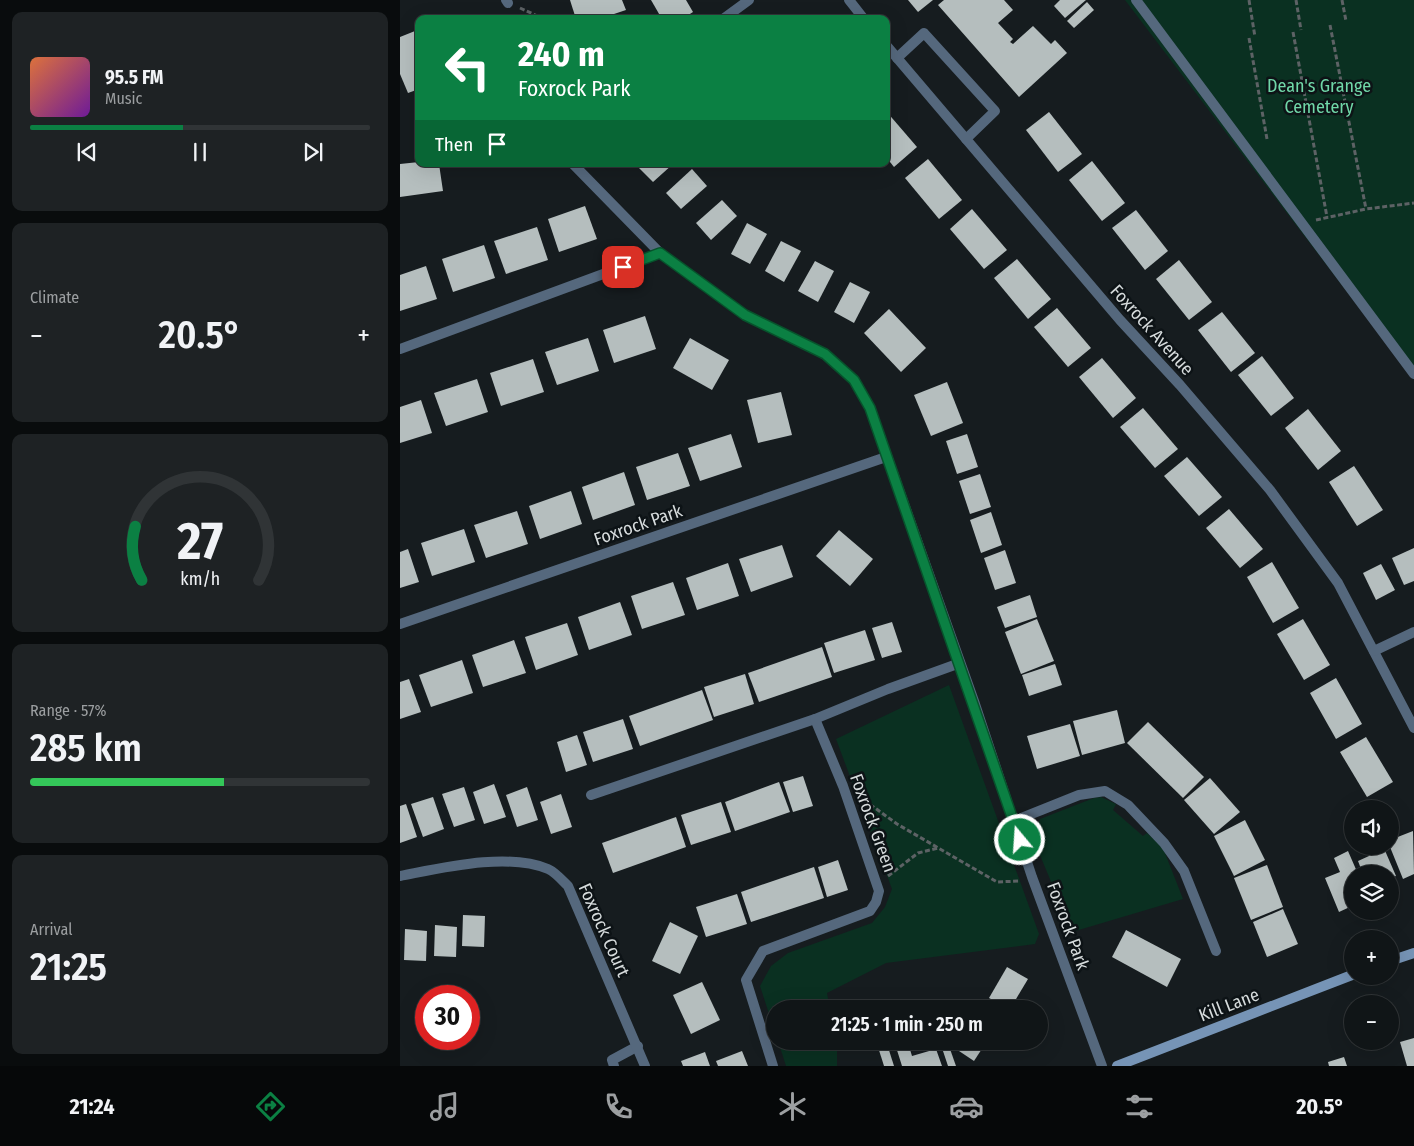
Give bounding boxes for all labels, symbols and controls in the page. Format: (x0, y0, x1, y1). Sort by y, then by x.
text: 240 m (518, 33, 605, 75)
icon: left (435, 35, 500, 100)
text: 95.5 FM (105, 66, 164, 89)
text: Foxrock Park (518, 75, 630, 102)
park label: Dean's Grange Cemetery (1267, 75, 1371, 118)
text: Music (105, 89, 142, 108)
icon: arrive (483, 130, 511, 158)
text: Then (435, 133, 473, 156)
icon: previous (73, 138, 101, 166)
icon: pause (186, 138, 214, 166)
icon: next (299, 138, 327, 166)
pin (602, 246, 644, 288)
icon: arrive (609, 253, 637, 281)
street label: Foxrock Avenue (1106, 280, 1198, 380)
text: Climate (30, 288, 79, 307)
text: 20.5° (159, 312, 241, 358)
text: − (30, 319, 43, 352)
text: + (357, 319, 370, 352)
street label: Foxrock Park (591, 499, 686, 550)
text: 27 (176, 510, 223, 573)
text: km/h (180, 568, 220, 590)
text: Range · 57% (30, 701, 107, 720)
text: 285 km (30, 725, 142, 771)
street label: Foxrock Green (845, 771, 901, 875)
map controls (1344, 800, 1399, 1050)
button: sound (1344, 800, 1399, 855)
position arrow (993, 813, 1045, 865)
button: layers (1344, 865, 1399, 920)
street label: Foxrock Park (1042, 879, 1094, 974)
street label: Foxrock Court (574, 880, 634, 980)
text: Arrival (30, 920, 72, 939)
button: + (1344, 930, 1399, 985)
text: 21:25 (30, 944, 107, 990)
street label: Kill Lane (1196, 983, 1262, 1027)
speed limit sign: 30 (415, 985, 480, 1050)
button: − (1344, 995, 1399, 1050)
text: 21:25 · 1 min · 250 m (831, 1013, 983, 1036)
icon: directions (253, 1089, 288, 1124)
icon: music (427, 1089, 462, 1124)
icon: phone (601, 1089, 636, 1124)
icon: climate (775, 1089, 810, 1124)
icon: car (949, 1089, 984, 1124)
icon: filters (1122, 1089, 1157, 1124)
text: 21:24 (69, 1093, 115, 1120)
text: 20.5° (1296, 1093, 1345, 1120)

